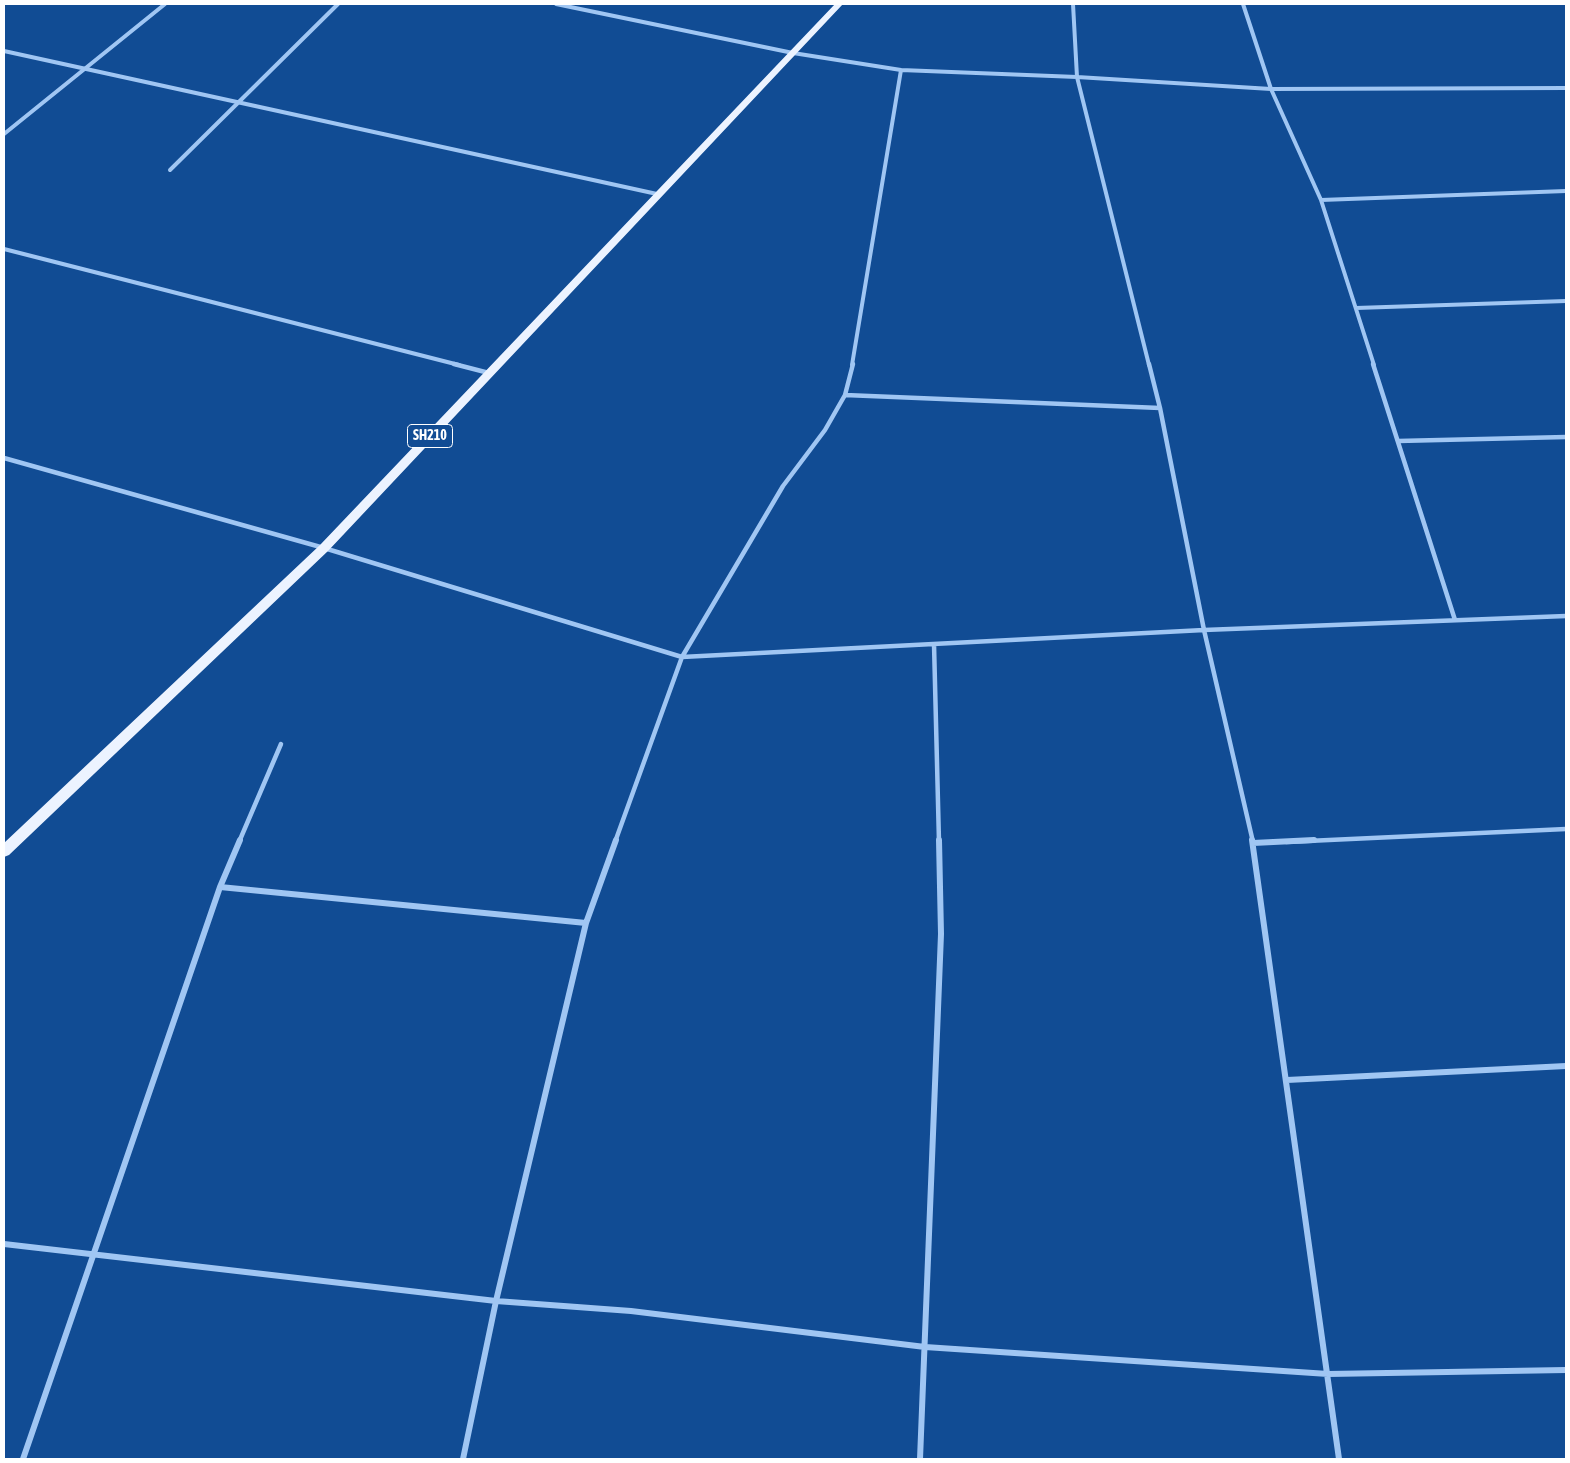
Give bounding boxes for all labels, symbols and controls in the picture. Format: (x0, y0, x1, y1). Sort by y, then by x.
road number: SH210 (408, 424, 452, 448)

